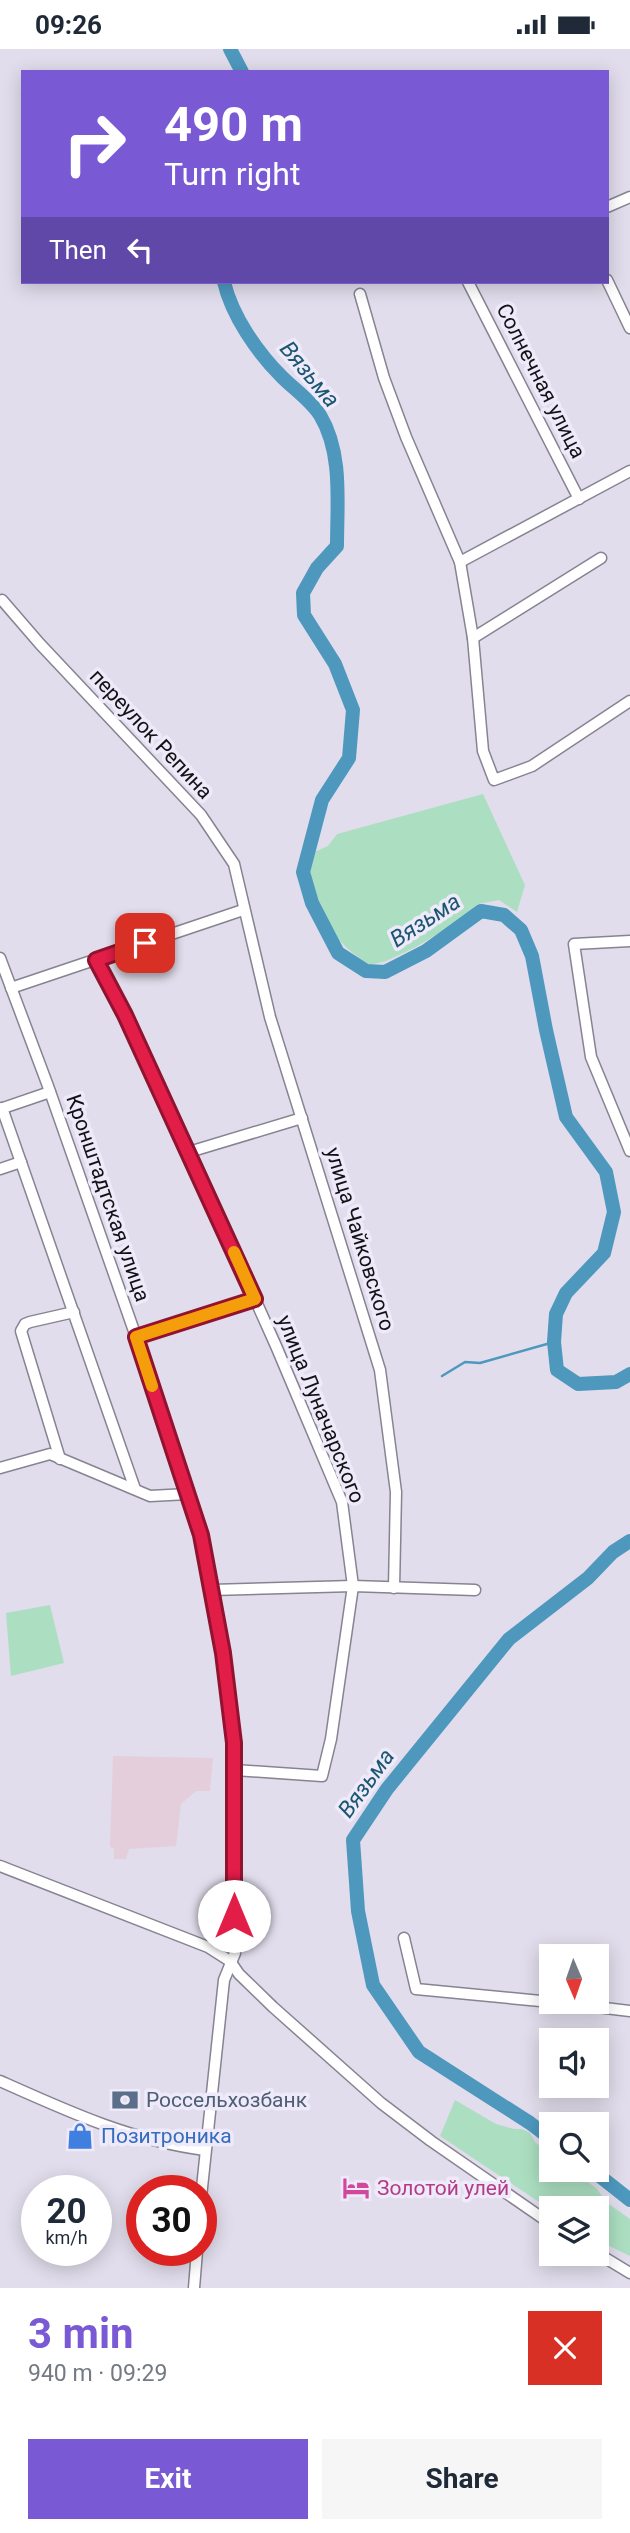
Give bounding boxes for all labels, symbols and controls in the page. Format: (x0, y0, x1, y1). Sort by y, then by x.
text: 09:26 (35, 10, 102, 40)
text: 490 m (164, 96, 303, 153)
icon: right (49, 98, 140, 189)
text: Turn right (164, 155, 300, 193)
icon: left (121, 231, 159, 269)
text: Then (49, 235, 107, 265)
street label: Солнечная улица (492, 300, 590, 462)
water label: Вязьма (274, 336, 345, 413)
street label: переулок Репина (85, 664, 217, 804)
water label: Вязьма (385, 888, 465, 953)
pin (115, 913, 175, 973)
icon: arrive (126, 924, 164, 962)
street label: Кронштадтская улица (61, 1091, 155, 1305)
street label: улица Чайковского (321, 1144, 399, 1334)
street label: улица Луначарского (272, 1312, 370, 1506)
water label: Вязьма (332, 1744, 400, 1823)
position arrow (197, 1879, 271, 1953)
north arrow (539, 1944, 609, 2014)
map controls (539, 1944, 609, 2266)
button: sound (539, 2028, 609, 2098)
bank icon: Россельхозбанк (110, 2085, 140, 2115)
place label: Россельхозбанк (146, 2088, 308, 2112)
button: search (539, 2112, 609, 2182)
shop icon: Позитроника (65, 2121, 95, 2151)
place label: Позитроника (101, 2124, 232, 2148)
hotel icon: Золотой улей (341, 2173, 371, 2203)
speed limit sign: 30 (126, 2175, 217, 2266)
place label: Золотой улей (377, 2176, 509, 2200)
text: 20 (46, 2191, 87, 2232)
button: layers (539, 2196, 609, 2266)
text: km/h (45, 2227, 88, 2248)
text: 3 min (28, 2309, 134, 2358)
button: close (528, 2311, 602, 2385)
text: 940 m · 09:29 (28, 2360, 167, 2387)
button: Exit (28, 2439, 308, 2519)
button: Share (322, 2439, 602, 2519)

